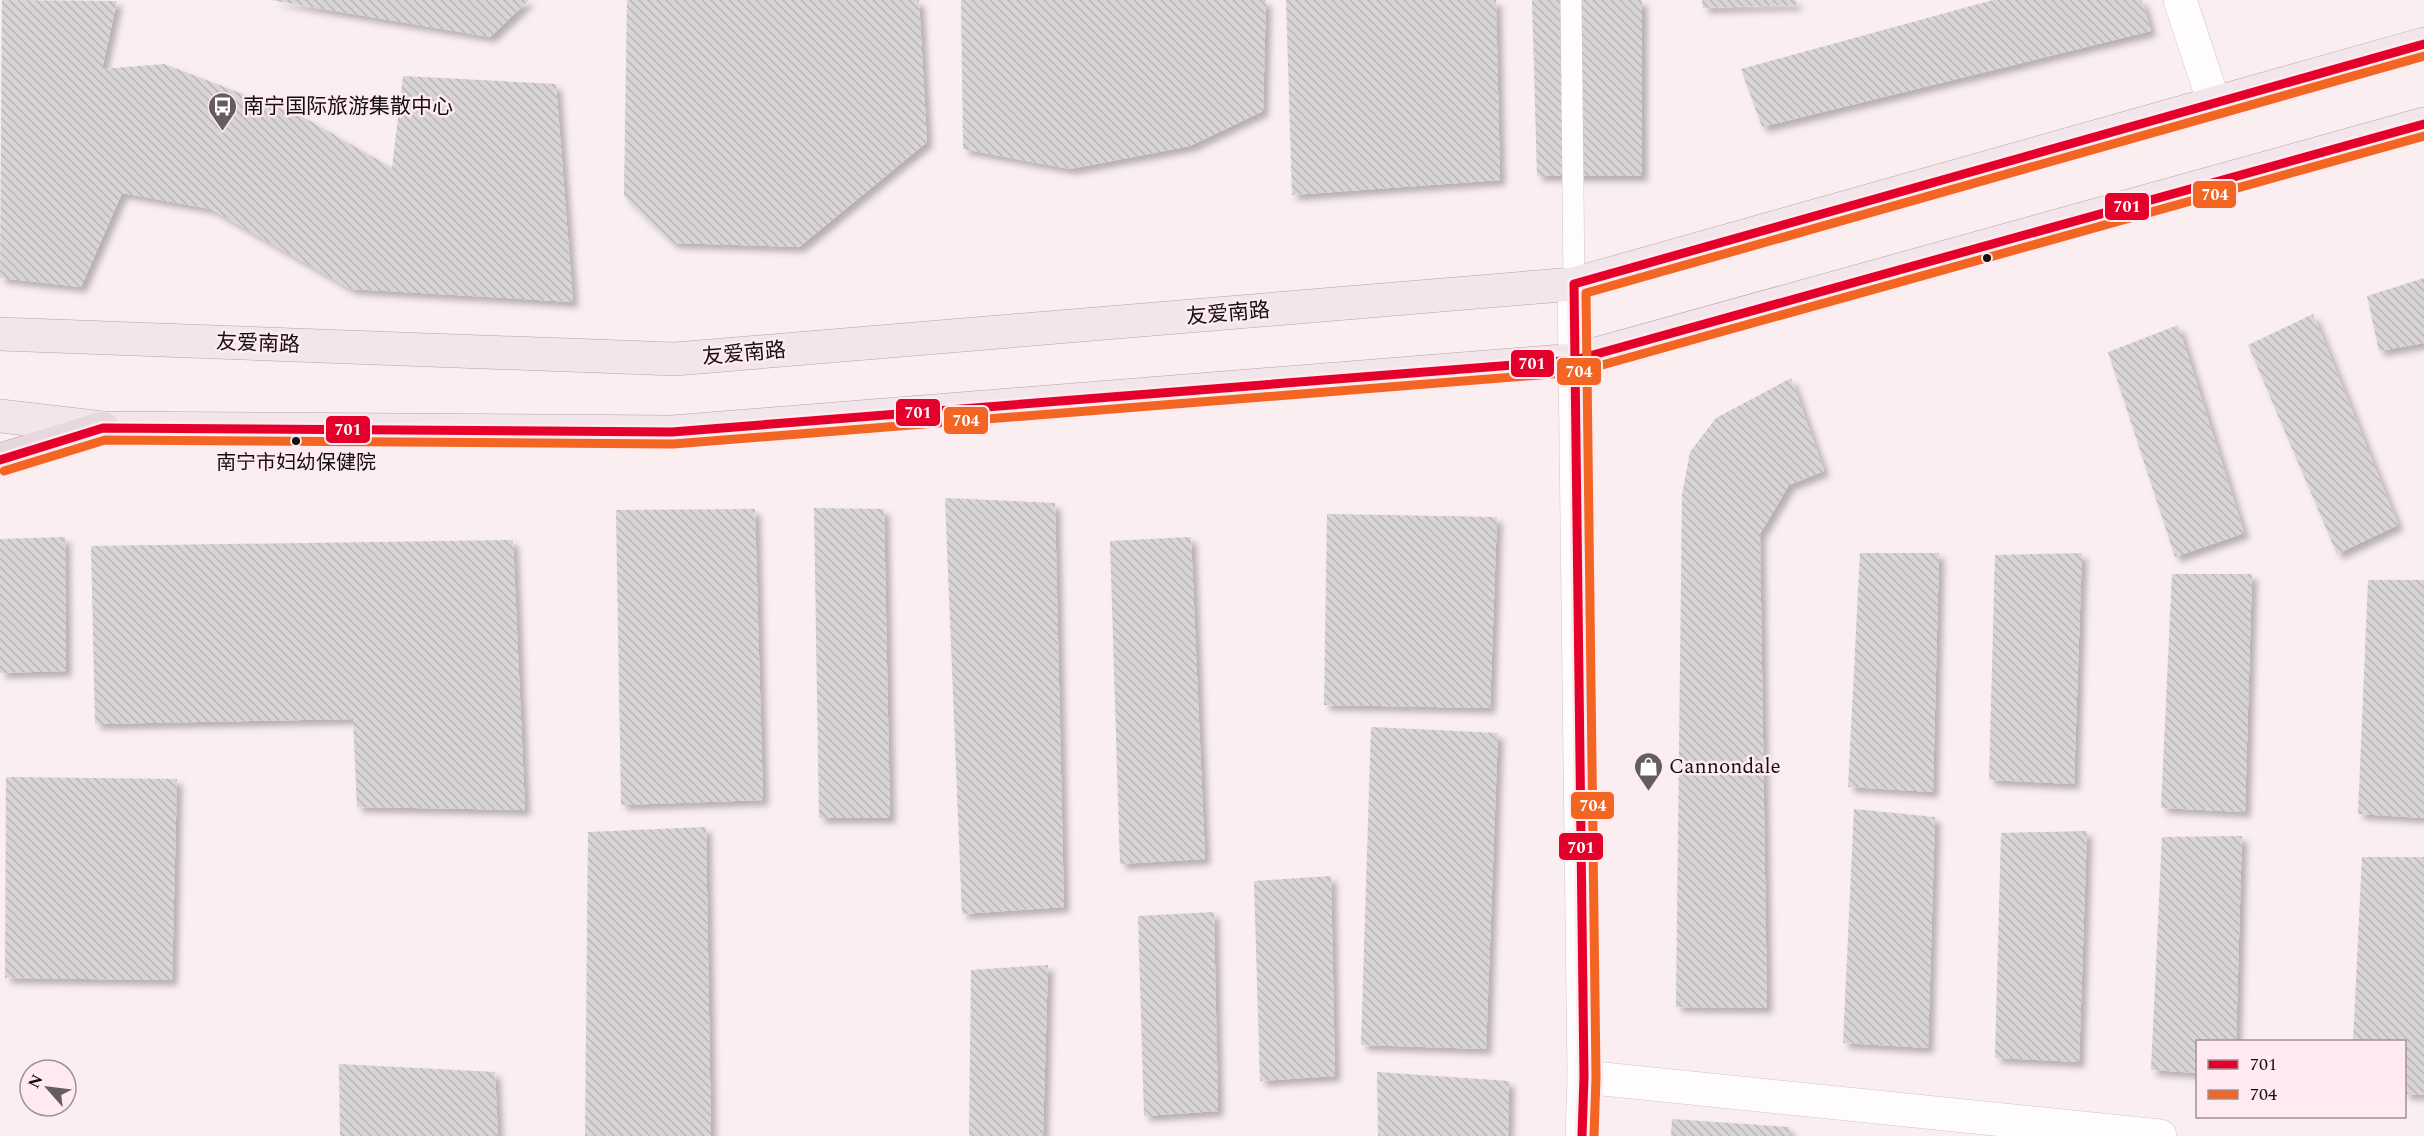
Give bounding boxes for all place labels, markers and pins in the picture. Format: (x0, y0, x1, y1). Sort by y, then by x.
bus stop icon: 南宁国际旅游集散中心 (206, 90, 238, 132)
place label: 南宁国际旅游集散中心 (243, 91, 453, 123)
unlabelled marker (1981, 252, 1993, 264)
marker: 南宁市妇幼保健院 (290, 435, 302, 447)
place label: 南宁市妇幼保健院 (216, 448, 376, 478)
shop icon: Cannondale (1632, 750, 1664, 792)
place label: Cannondale (1669, 751, 1781, 783)

